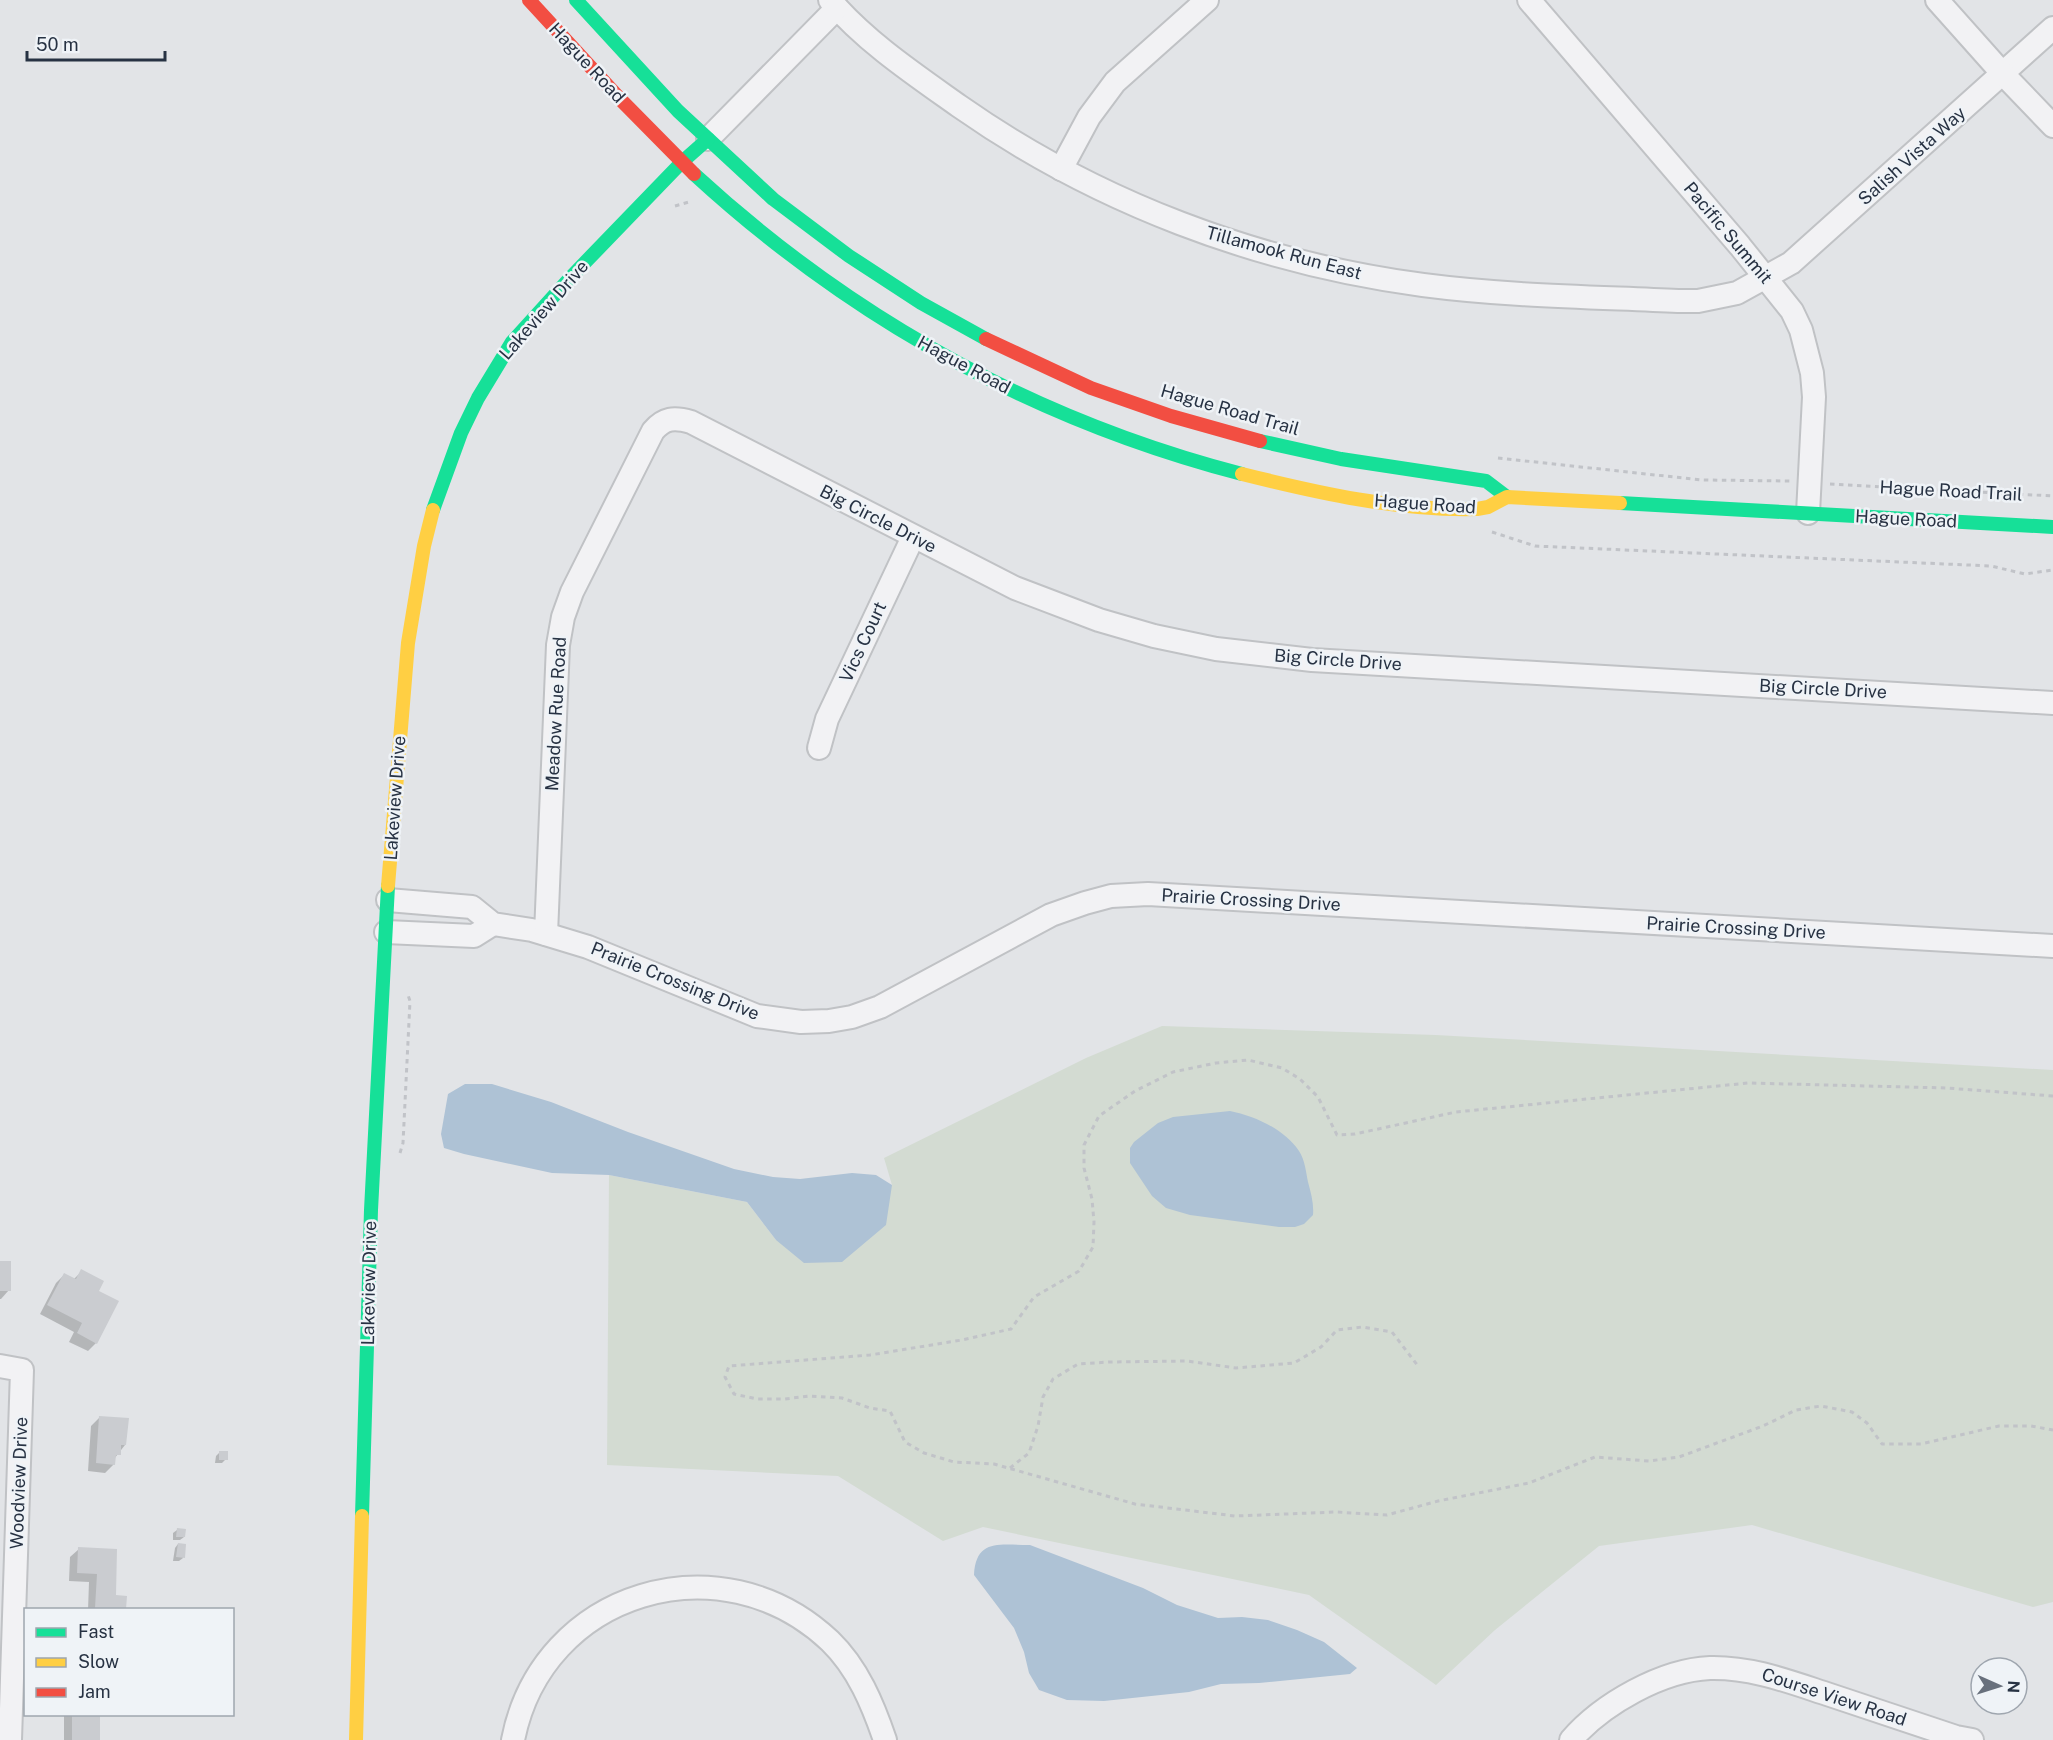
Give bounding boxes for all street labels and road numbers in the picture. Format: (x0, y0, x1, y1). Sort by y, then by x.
street label: Hague Road (545, 18, 630, 107)
street label: Salish Vista Way (1854, 102, 1970, 209)
street label: Pacific Summit (1680, 178, 1777, 288)
street label: Tillamook Run East (1204, 222, 1364, 283)
street label: Lakeview Drive (495, 256, 592, 364)
street label: Hague Road (914, 331, 1014, 398)
street label: Hague Road Trail (1158, 380, 1302, 439)
street label: Hague Road Trail (1879, 476, 2023, 505)
street label: Big Circle Drive (816, 480, 940, 557)
street label: Hague Road (1373, 489, 1477, 518)
street label: Hague Road (1854, 505, 1958, 532)
street label: Vics Court (835, 598, 890, 685)
street label: Meadow Rue Road (541, 636, 570, 792)
street label: Big Circle Drive (1273, 645, 1403, 674)
street label: Big Circle Drive (1759, 675, 1888, 702)
street label: Lakeview Drive (380, 735, 409, 861)
street label: Prairie Crossing Drive (1161, 884, 1341, 915)
street label: Prairie Crossing Drive (1646, 912, 1826, 943)
street label: Prairie Crossing Drive (588, 937, 762, 1024)
street label: Lakeview Drive (357, 1220, 380, 1346)
street label: Woodview Drive (6, 1416, 31, 1550)
street label: Course View Road (1759, 1663, 1909, 1730)

